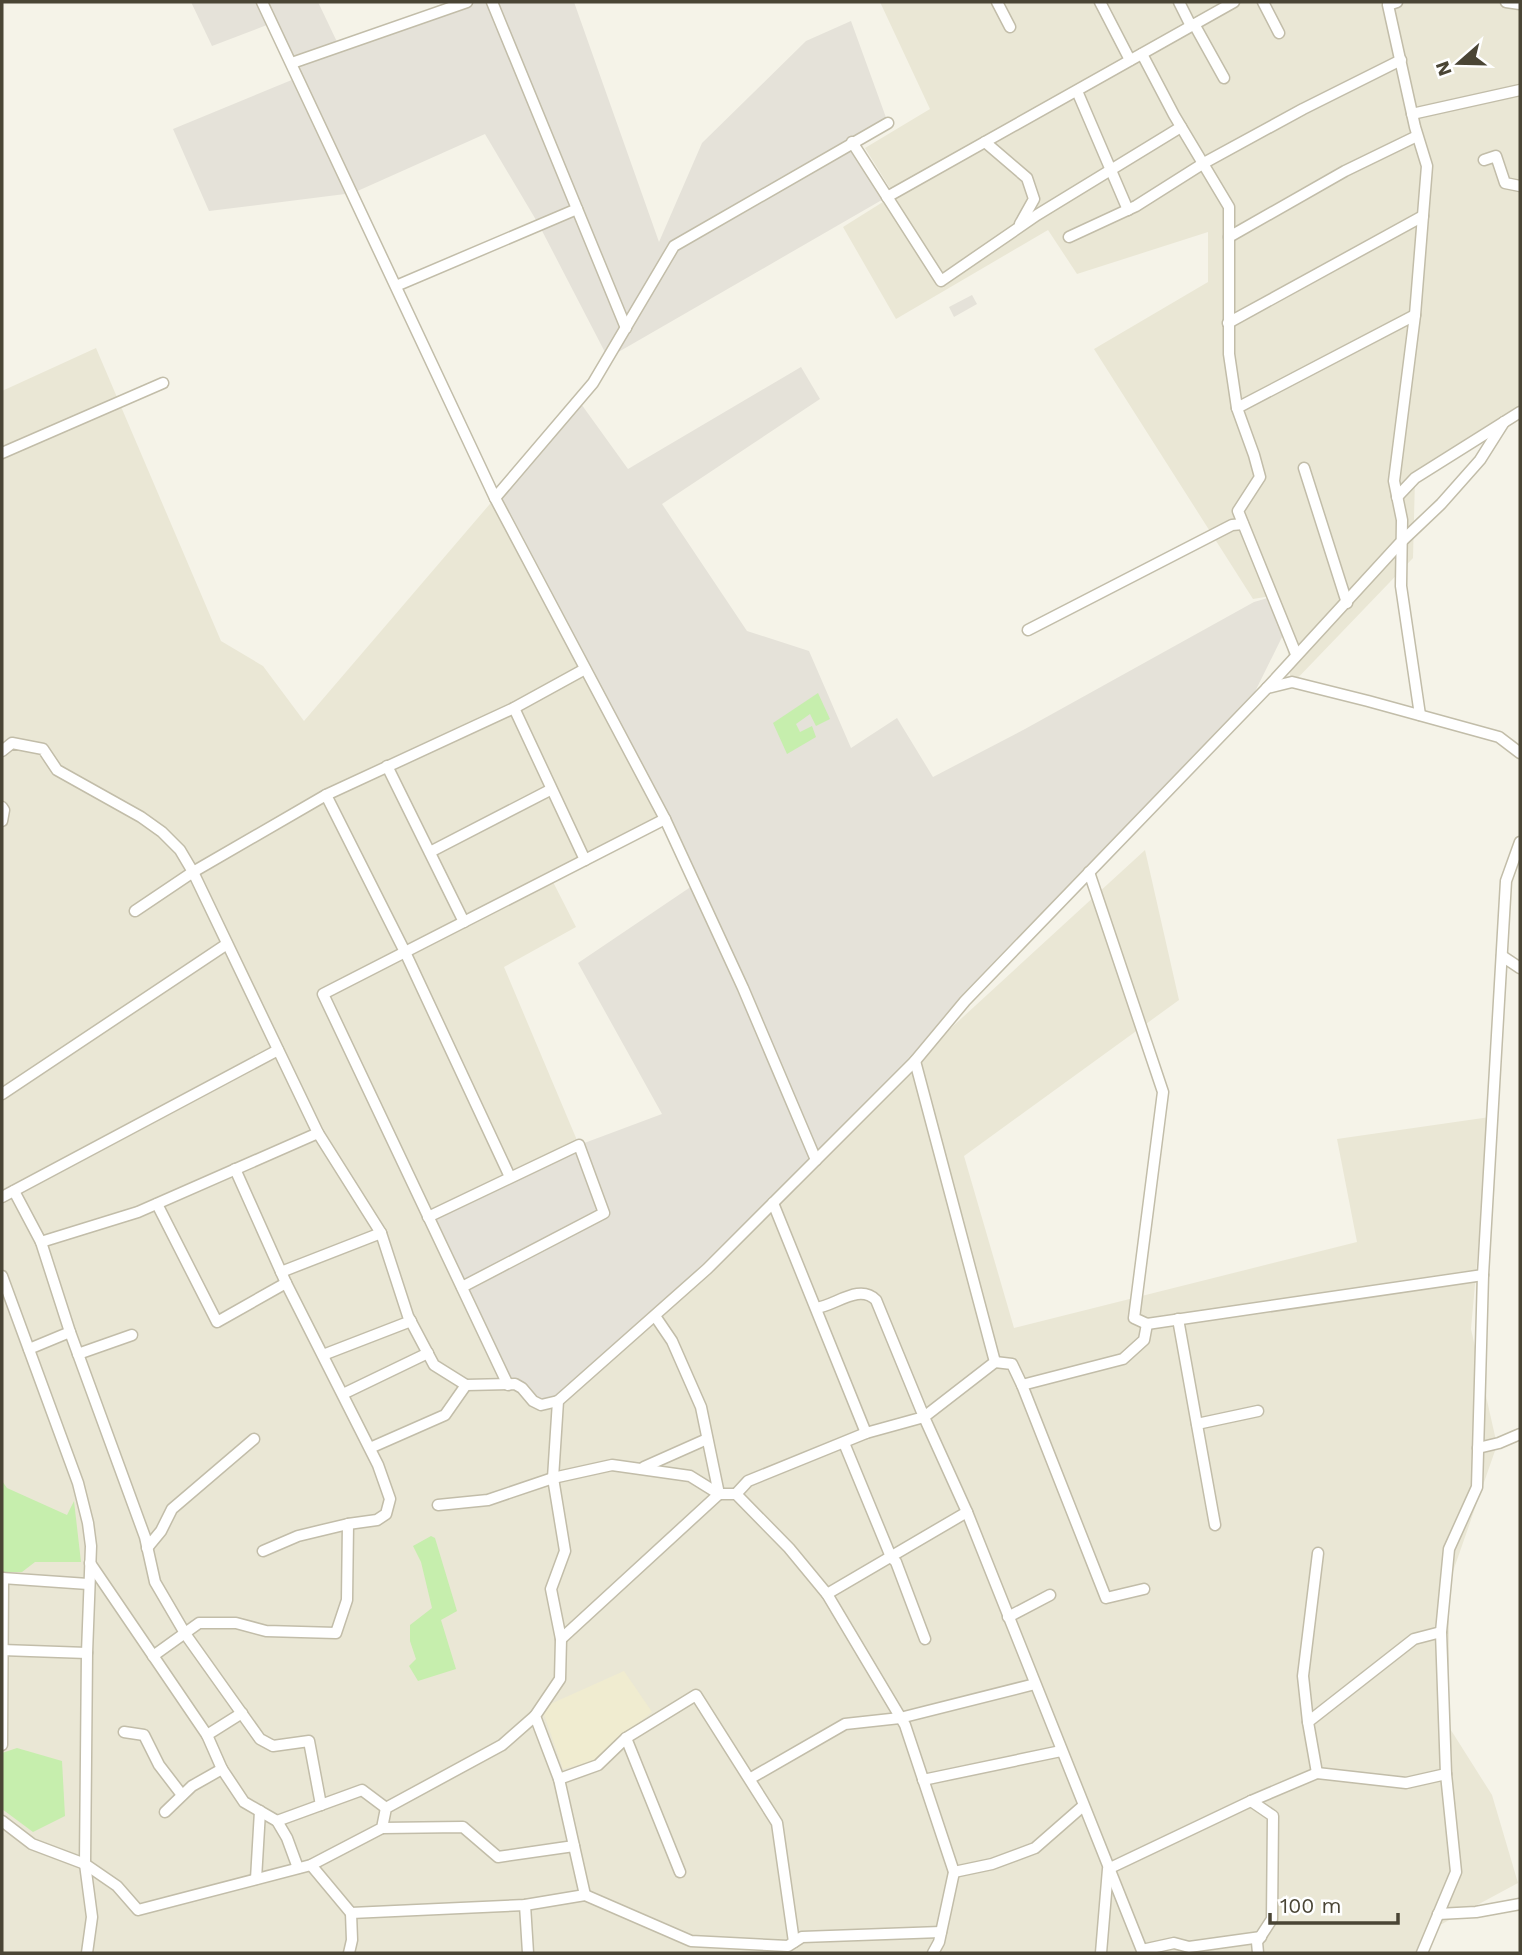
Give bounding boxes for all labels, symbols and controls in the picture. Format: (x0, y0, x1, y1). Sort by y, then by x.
north arrow (1424, 28, 1494, 98)
text: N (1430, 58, 1457, 79)
scale bar (1270, 1882, 1398, 1926)
text: 100 m (1280, 1893, 1342, 1918)

